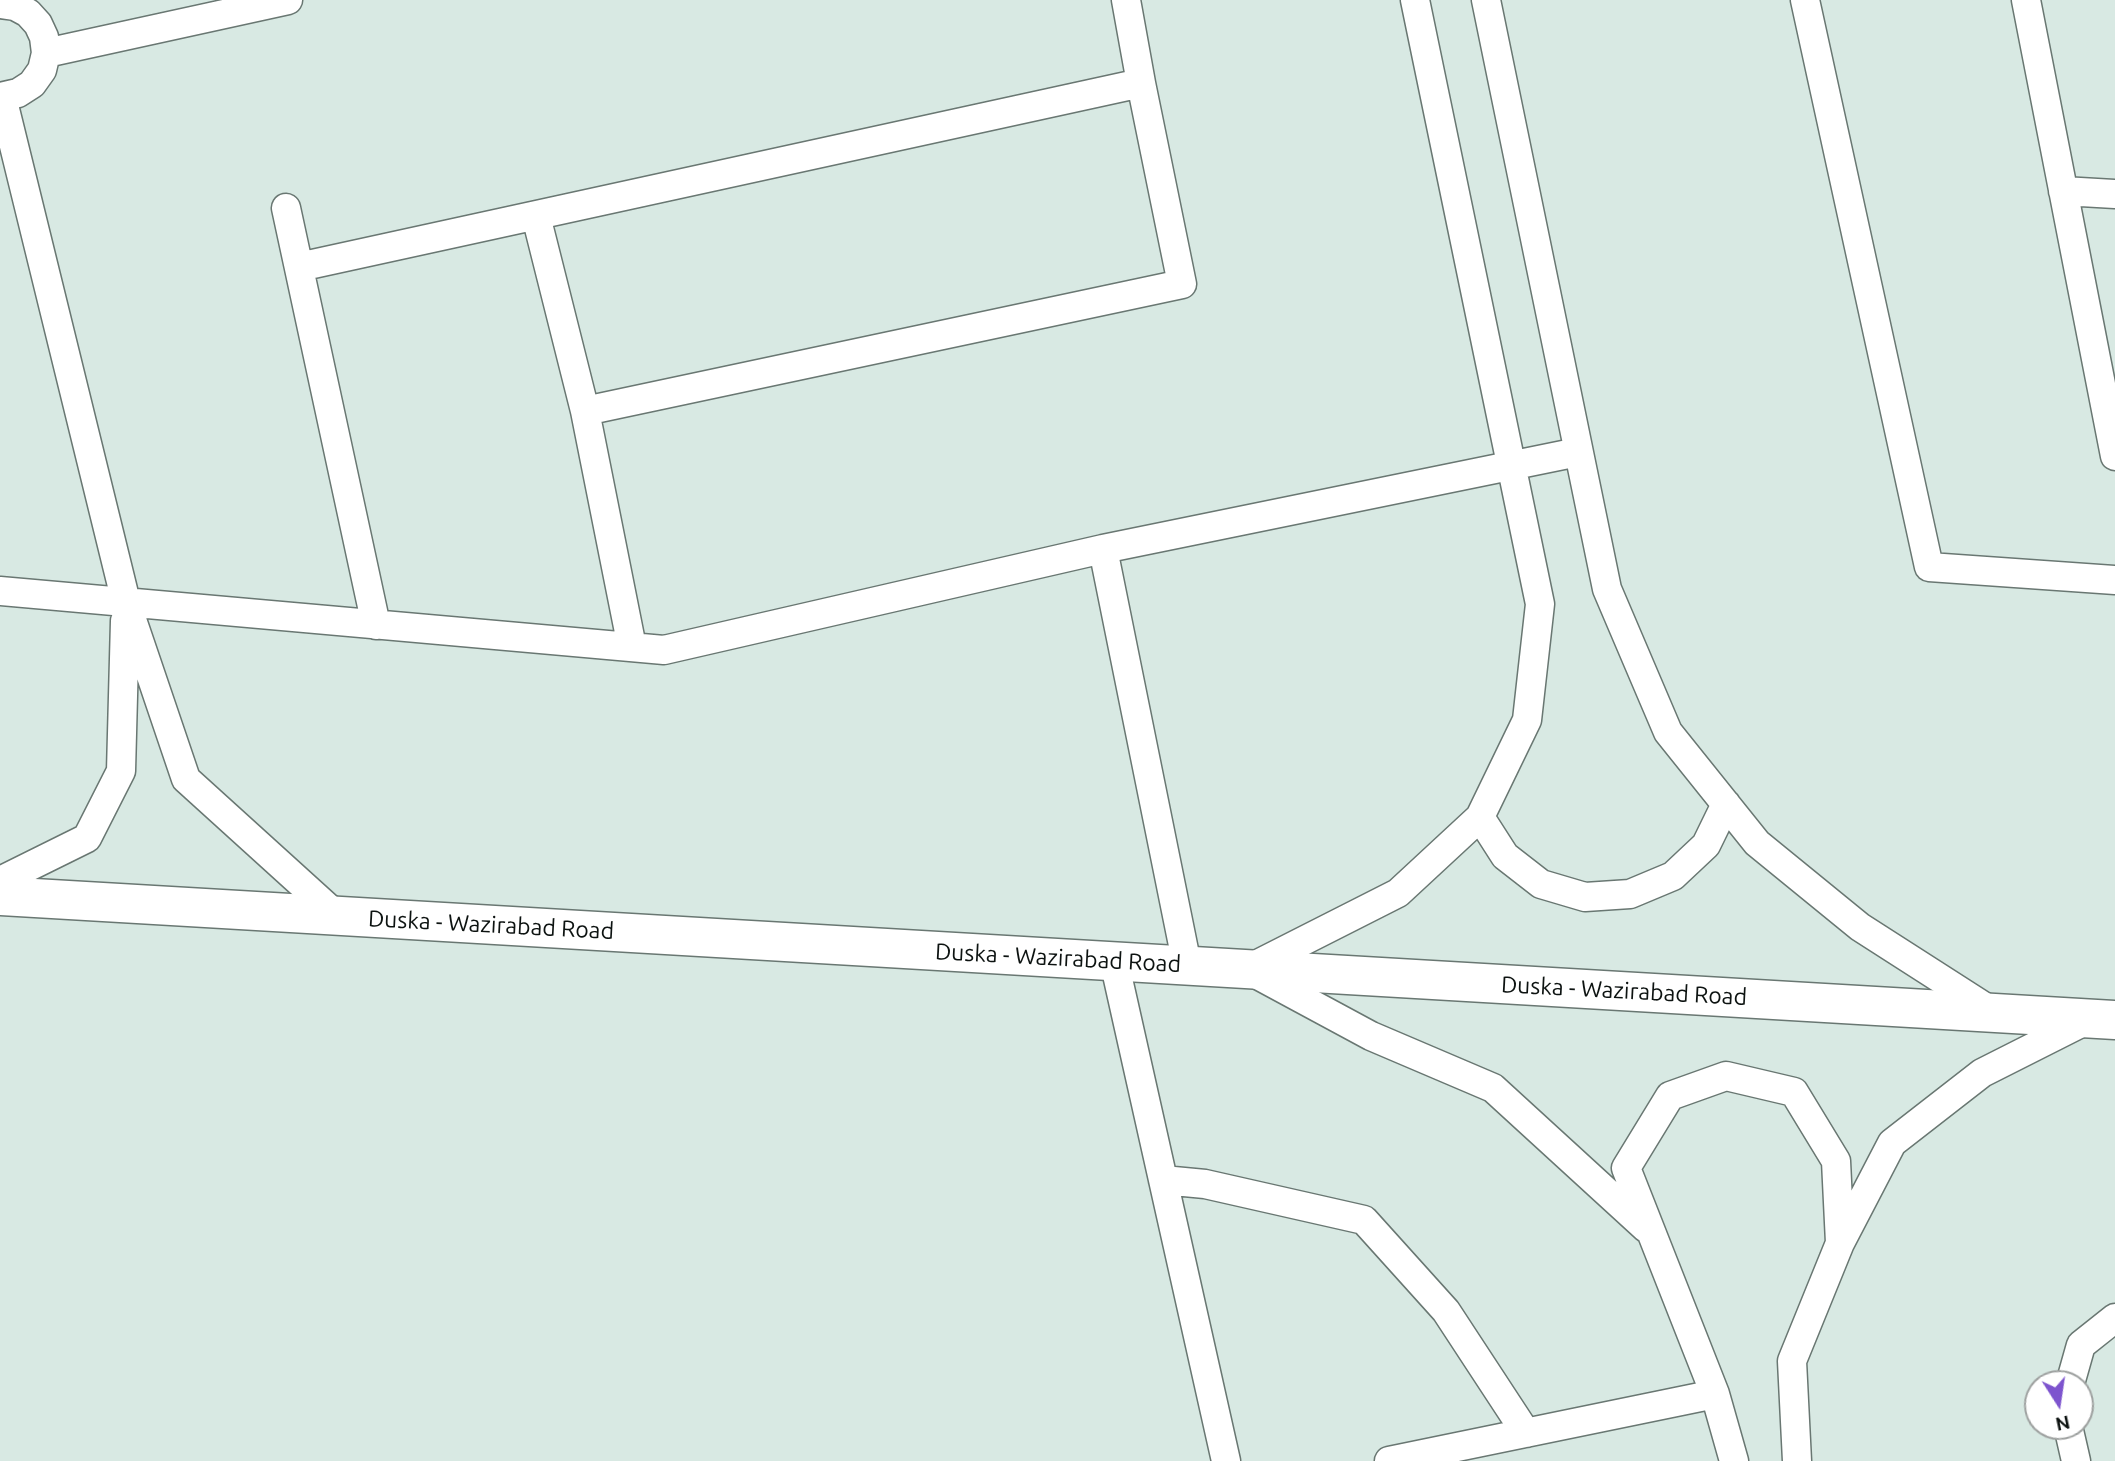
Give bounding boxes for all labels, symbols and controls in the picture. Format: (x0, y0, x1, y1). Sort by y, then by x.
street label: Duska - Wazirabad Road (367, 905, 615, 945)
street label: Duska - Wazirabad Road (934, 938, 1182, 978)
street label: Duska - Wazirabad Road (1500, 971, 1748, 1011)
north arrow (2024, 1370, 2094, 1440)
text: N (2054, 1411, 2072, 1436)

